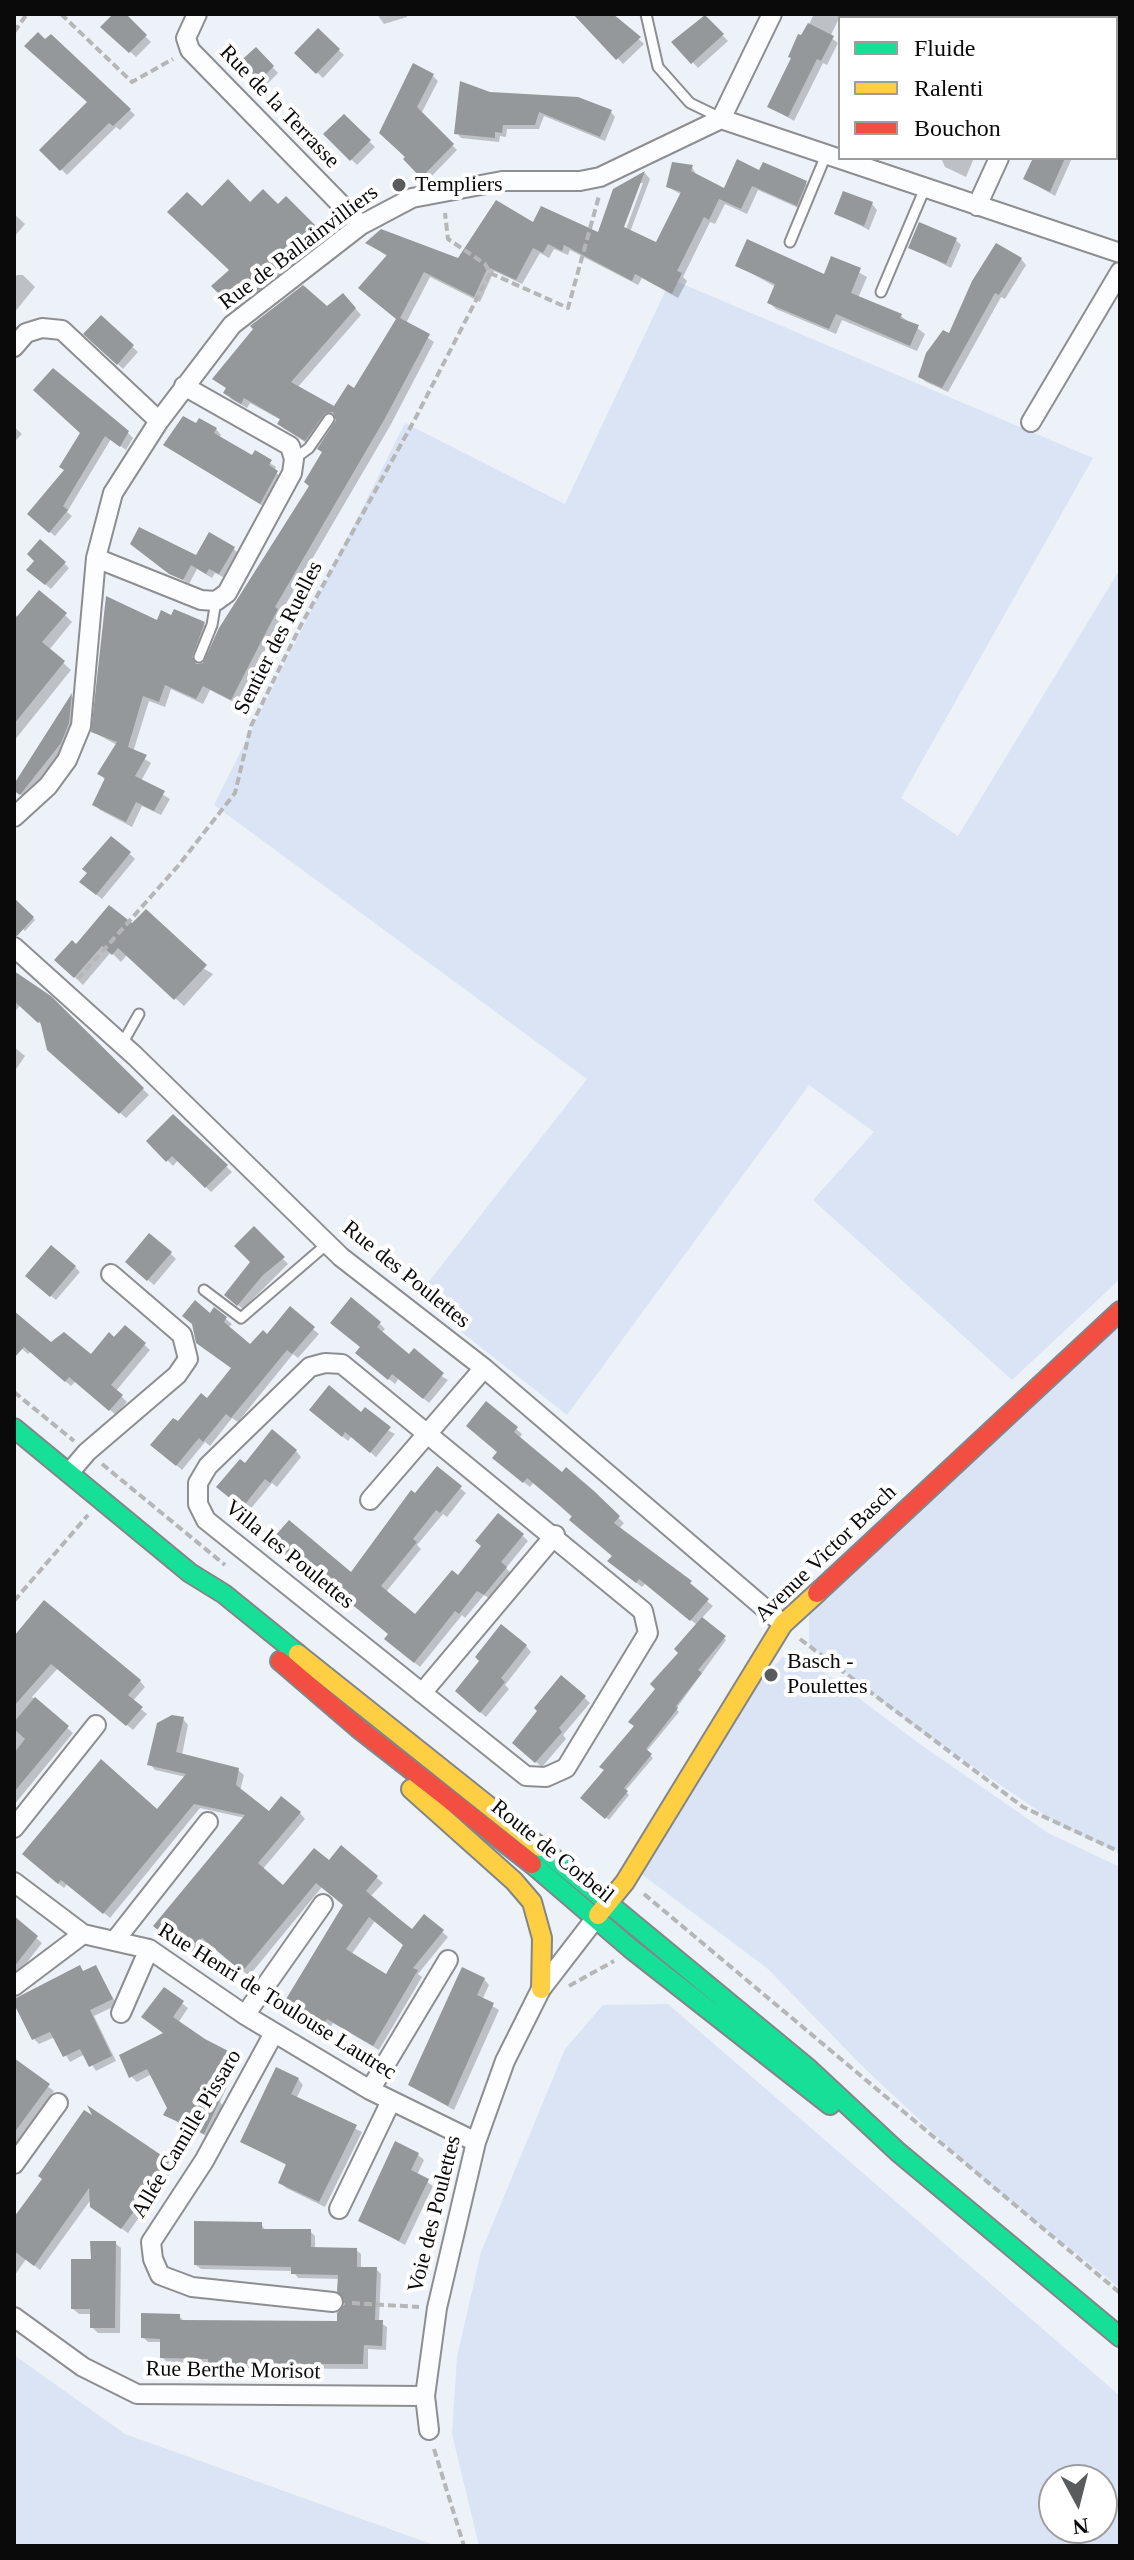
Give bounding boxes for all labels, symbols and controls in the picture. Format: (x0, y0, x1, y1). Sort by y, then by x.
legend (838, 16, 1118, 160)
text: Fluide (914, 35, 975, 61)
street label: Rue de la Terrasse (213, 40, 345, 174)
text: Ralenti (914, 75, 983, 101)
text: Bouchon (914, 115, 1001, 141)
place label: Templiers (415, 172, 503, 198)
marker: Templiers (390, 176, 408, 194)
street label: Rue de Ballainvilliers (214, 180, 384, 316)
street label: Sentier des Ruelles (229, 557, 329, 719)
street label: Rue des Poulettes (337, 1216, 475, 1334)
street label: Avenue Victor Basch (750, 1480, 902, 1628)
street label: Villa les Poulettes (219, 1495, 359, 1615)
place label: Basch - Poulettes (787, 1649, 868, 1700)
marker: Basch - Poulettes (762, 1666, 780, 1684)
street label: Route de Corbeil (485, 1794, 619, 1910)
street label: Rue Henri de Toulouse Lautrec (153, 1918, 401, 2086)
street label: Allée Camille Pissaro (126, 2045, 248, 2223)
street label: Voie des Poulettes (403, 2133, 467, 2295)
street label: Rue Berthe Morisot (145, 2356, 321, 2386)
north arrow (1038, 2464, 1118, 2544)
text: N (1071, 2513, 1090, 2540)

